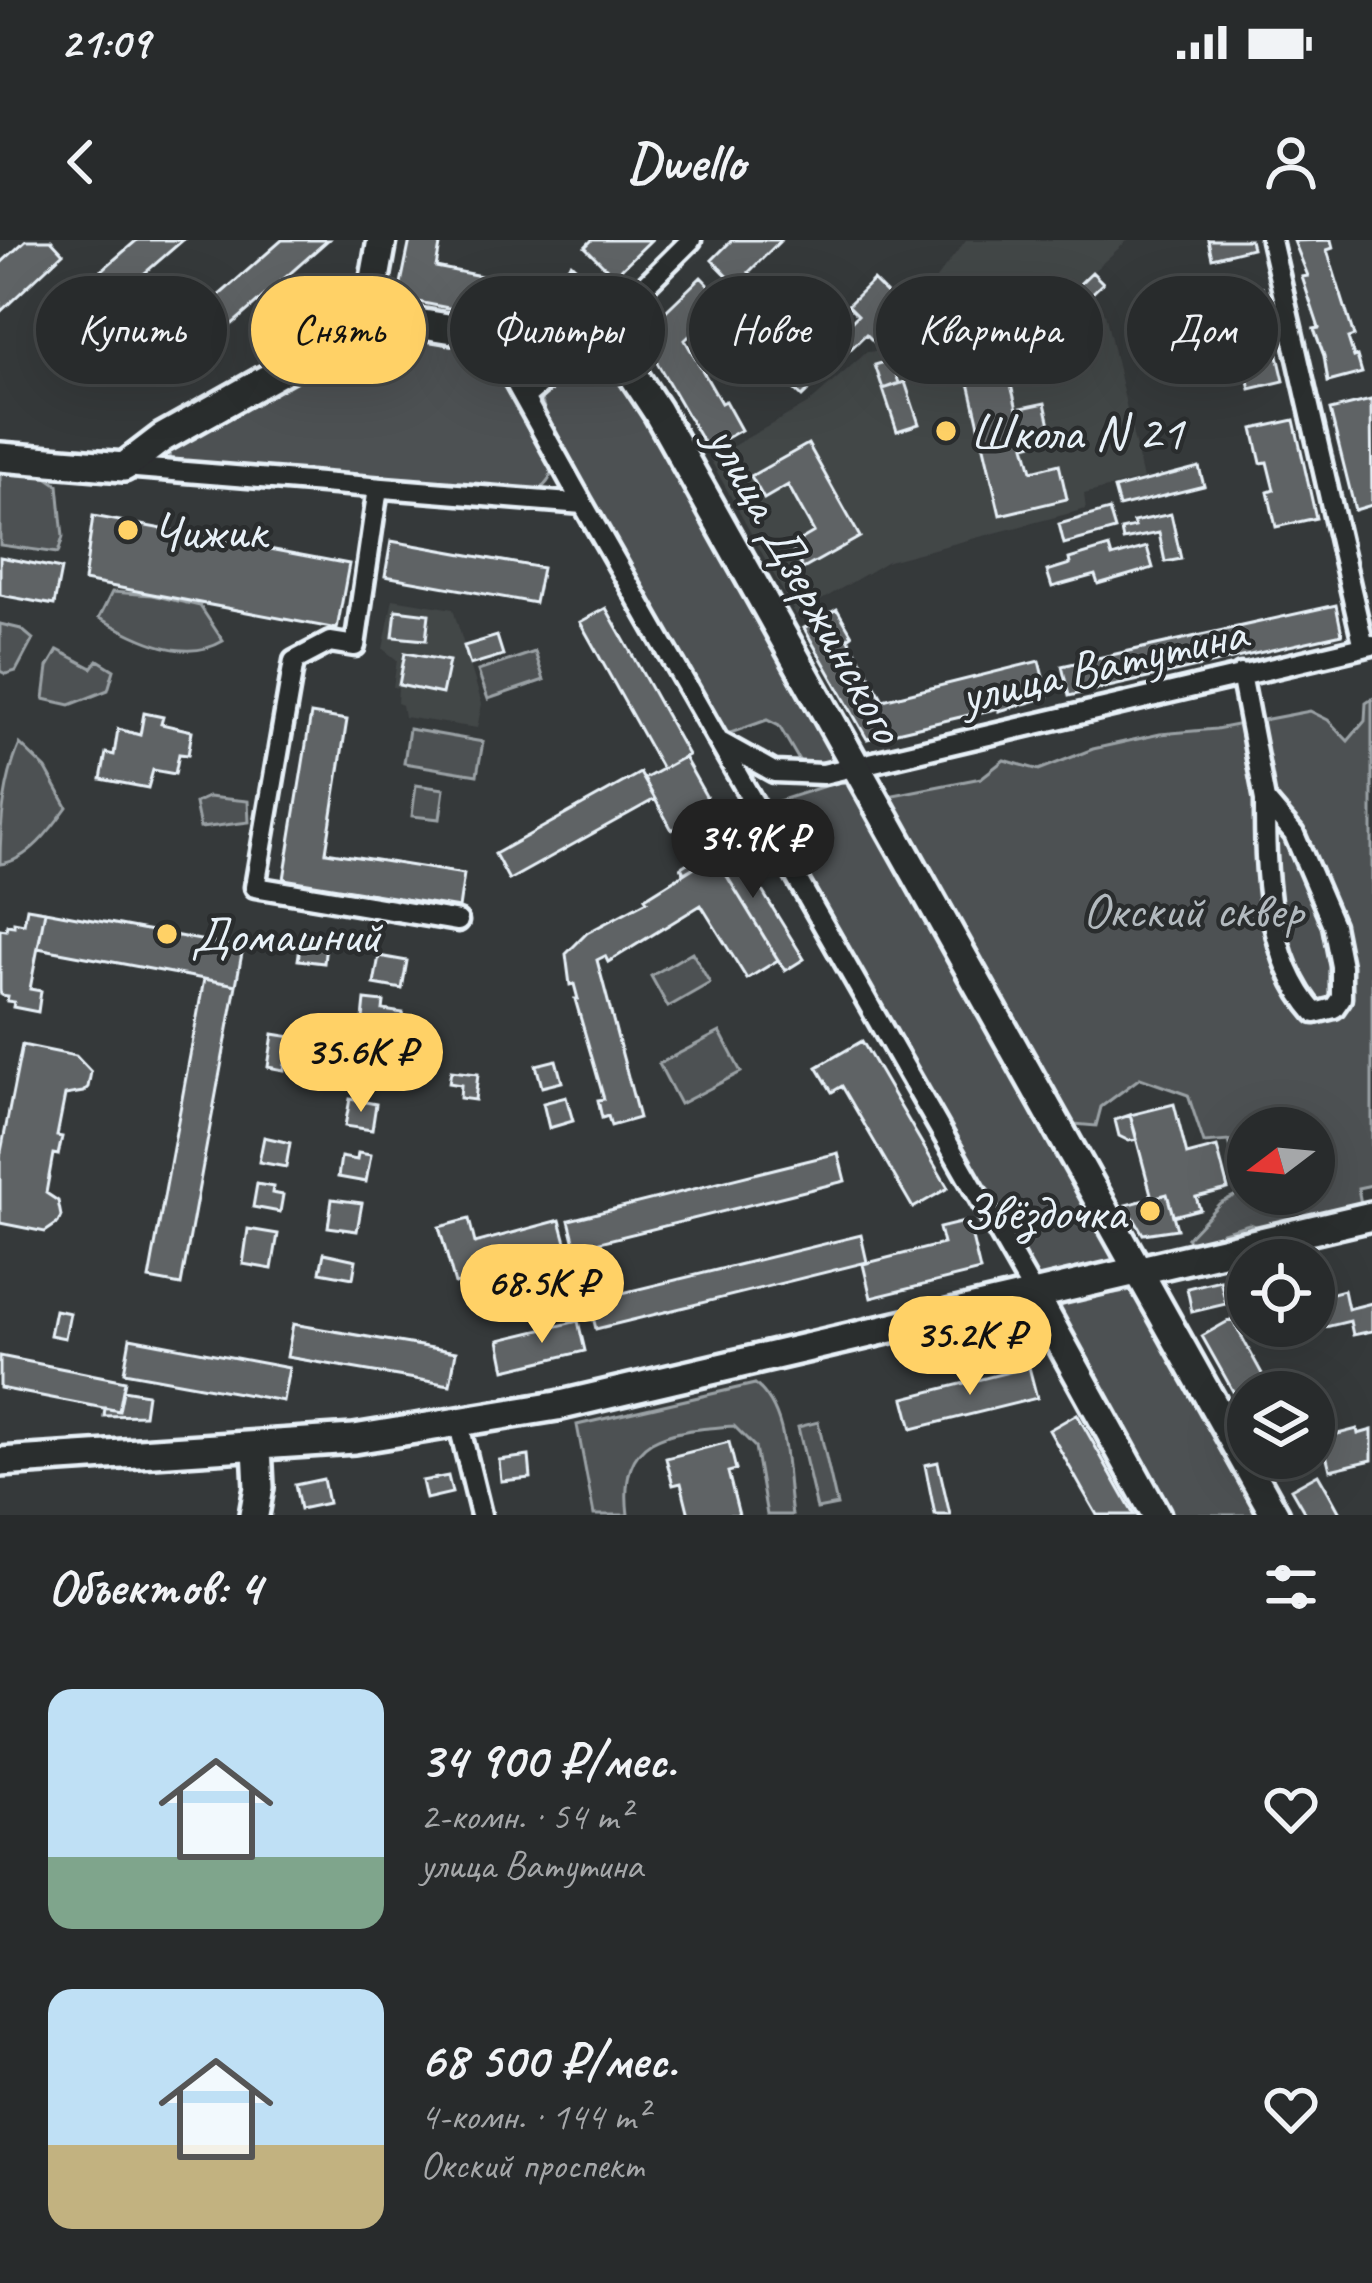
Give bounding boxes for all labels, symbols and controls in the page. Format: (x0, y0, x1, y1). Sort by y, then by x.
text: 21:09 (60, 14, 149, 71)
text: Dwello (627, 128, 745, 196)
icon: back (48, 129, 114, 195)
icon: person (1258, 129, 1324, 195)
chip: Купить (36, 276, 227, 384)
chip: Снять (251, 276, 426, 384)
chip: Фильтры (450, 276, 665, 384)
chip: Новое (689, 276, 852, 384)
chip: Квартира (876, 276, 1103, 384)
chip: Дом (1127, 276, 1278, 384)
place label: Школа N 21 (970, 400, 1187, 464)
street label: улица Дзержинского (691, 411, 921, 756)
marker: Школа N 21 (933, 418, 959, 444)
place label: Чижик (152, 499, 270, 563)
marker: Чижик (115, 517, 141, 543)
street label: улица Ватутина (951, 599, 1256, 729)
pin: 34.9K ₽ (642, 799, 864, 901)
text: 34.9K ₽ (698, 813, 808, 862)
park label: Окский сквер (1082, 878, 1306, 942)
place label: Домашний (191, 903, 384, 967)
marker: Домашний (154, 921, 180, 947)
pin: 35.6K ₽ (250, 1013, 472, 1115)
text: 35.6K ₽ (306, 1027, 416, 1076)
north arrow (1227, 1107, 1335, 1215)
map controls (1227, 1107, 1335, 1479)
place label: Звёздочка (962, 1180, 1130, 1244)
marker: Звёздочка (1137, 1198, 1163, 1224)
button: locate (1227, 1239, 1335, 1347)
pin: 68.5K ₽ (431, 1244, 653, 1346)
text: 68.5K ₽ (487, 1258, 597, 1307)
pin: 35.2K ₽ (859, 1296, 1081, 1398)
text: 35.2K ₽ (915, 1310, 1025, 1359)
button: layers (1227, 1371, 1335, 1479)
icon: filters (1258, 1554, 1324, 1620)
text: Объектов: 4 (48, 1555, 261, 1619)
text: 34 900 ₽/мес. (420, 1728, 676, 1792)
icon: home (144, 1737, 288, 1881)
icon: heart (1258, 1776, 1324, 1842)
text: 2-комн. · 54 m² (420, 1792, 630, 1841)
text: улица Ватутина (420, 1841, 643, 1890)
text: 68 500 ₽/мес. (420, 2028, 677, 2092)
icon: home (144, 2037, 288, 2181)
icon: heart (1258, 2076, 1324, 2142)
text: 4-комн. · 144 m² (420, 2092, 648, 2141)
text: Окский проспект (420, 2141, 644, 2190)

